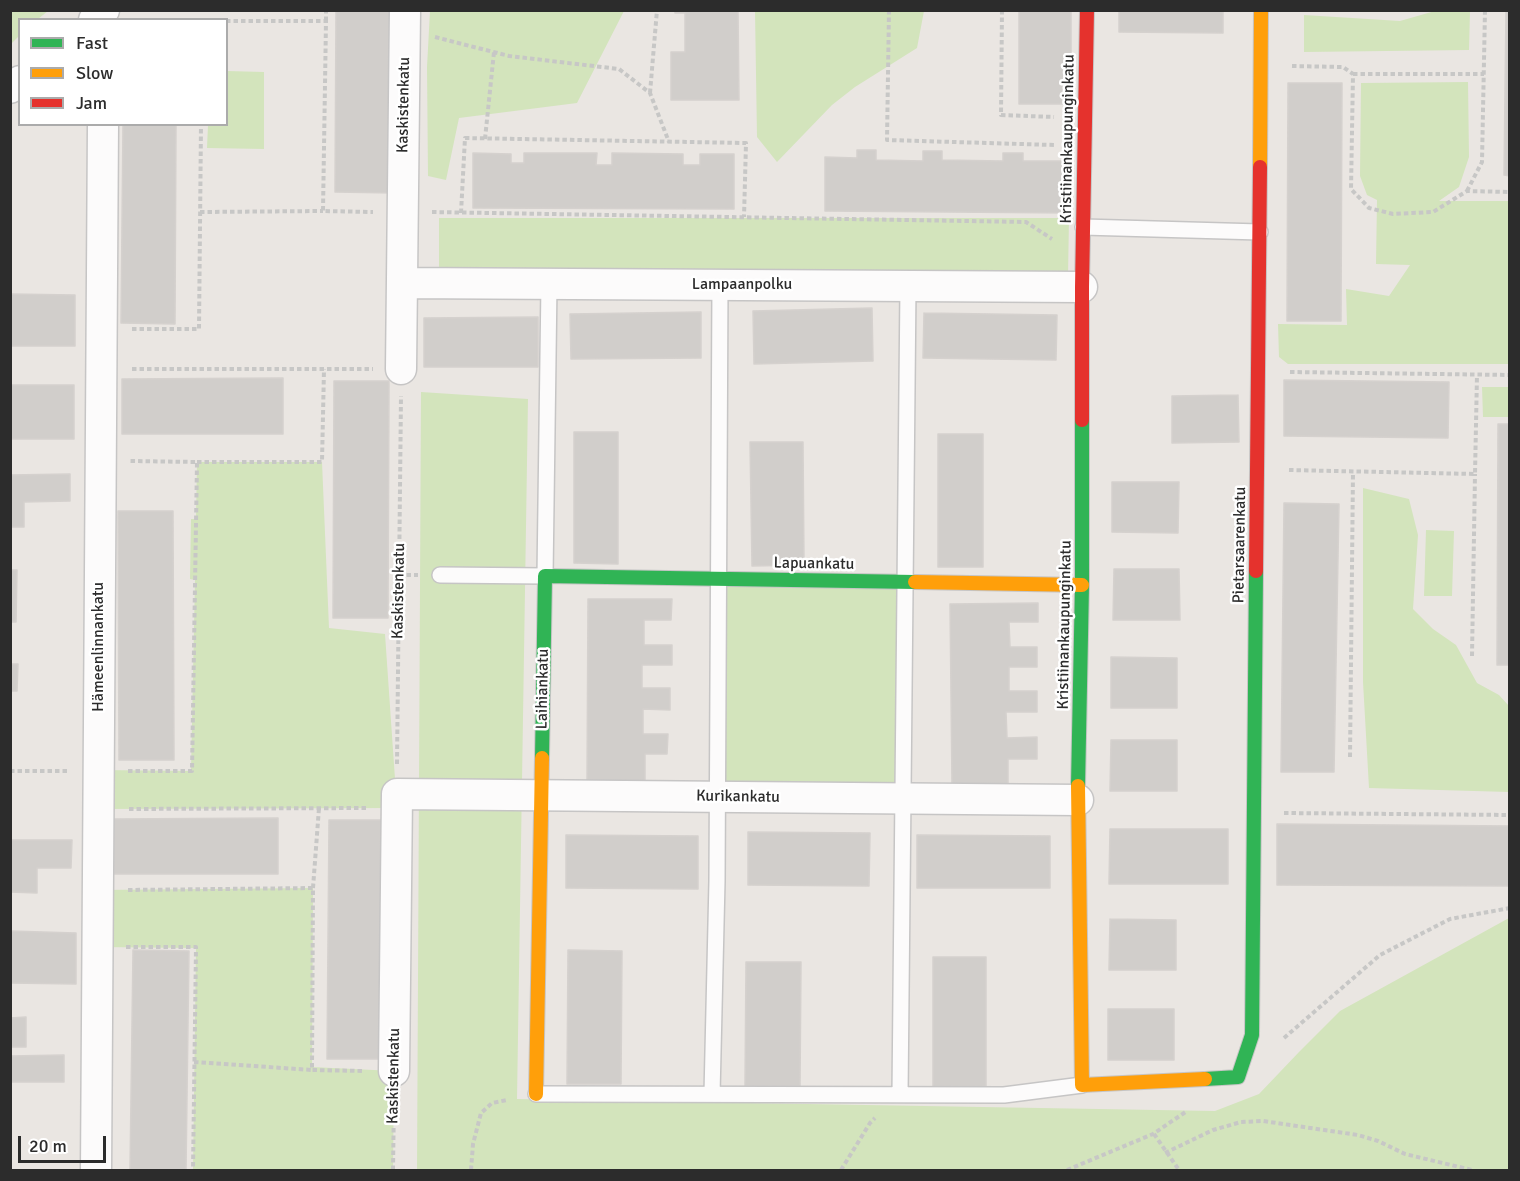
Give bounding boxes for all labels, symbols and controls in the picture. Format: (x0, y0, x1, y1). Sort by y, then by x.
legend (18, 18, 228, 126)
text: Fast (76, 32, 108, 54)
street label: Kristiinankaupunginkatu (1057, 54, 1079, 224)
street label: Kaskistenkatu (394, 57, 414, 153)
text: Slow (76, 62, 113, 84)
text: Jam (76, 92, 107, 114)
street label: Lampaanpolku (692, 275, 792, 295)
street label: Pietarsaarenkatu (1229, 486, 1251, 604)
street label: Kristiinankaupunginkatu (1054, 540, 1076, 710)
street label: Kaskistenkatu (389, 543, 409, 639)
street label: Lapuankatu (773, 554, 855, 574)
street label: Hämeenlinnankatu (89, 582, 109, 712)
street label: Laihiankatu (533, 648, 553, 730)
street label: Kurikankatu (696, 787, 780, 807)
street label: Kaskistenkatu (384, 1028, 404, 1124)
scale bar (21, 1124, 110, 1162)
text: 20 m (29, 1135, 67, 1157)

